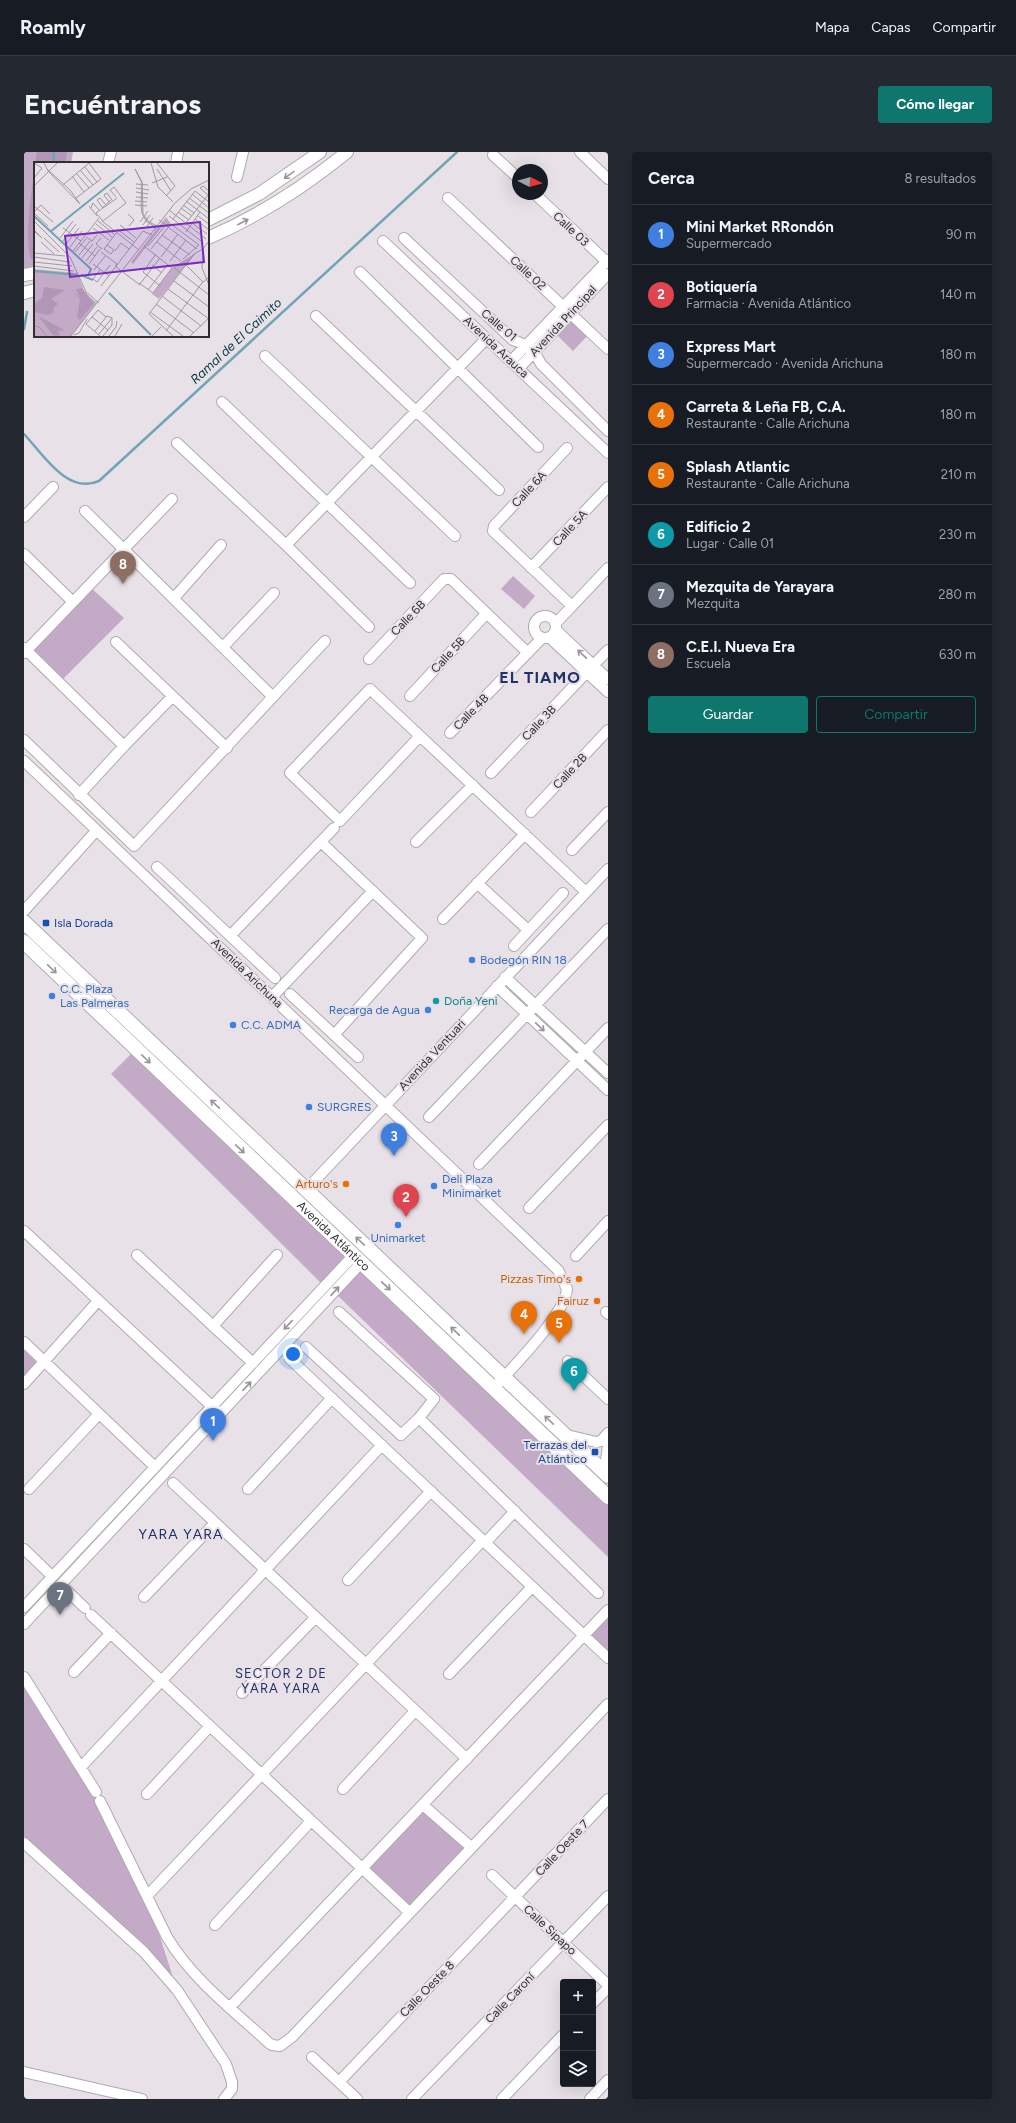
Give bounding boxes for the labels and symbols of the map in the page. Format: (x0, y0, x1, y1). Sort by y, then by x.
inset map (34, 162, 209, 337)
north arrow (512, 164, 548, 200)
one-way arrow (284, 171, 295, 179)
street label: Calle 03 (550, 209, 592, 249)
one-way arrow (237, 218, 249, 225)
street label: Calle 02 (507, 253, 549, 293)
street label: Avenida Principal (527, 283, 599, 359)
water label: Ramal de El Caimito (187, 295, 285, 387)
street label: Calle 01 (478, 306, 520, 344)
street label: Avenida Arauca (461, 313, 531, 381)
street label: Calle 6A (509, 468, 549, 510)
street label: Calle 5A (550, 507, 590, 549)
pin: 8 (110, 551, 136, 584)
street label: Calle 6B (388, 597, 428, 639)
street label: Calle 5B (428, 634, 468, 676)
one-way arrow (577, 650, 587, 659)
district label: EL TIAMO (499, 668, 581, 687)
street label: Calle 4B (451, 691, 491, 733)
street label: Calle 3B (519, 702, 559, 744)
street label: Calle 2B (550, 750, 590, 792)
place label: Isla Dorada (54, 916, 113, 930)
marker: Isla Dorada (41, 918, 51, 928)
street label: Avenida Arichuna (208, 935, 286, 1011)
place label: Bodegón RIN 18 (480, 953, 567, 967)
marker: Bodegón RIN 18 (467, 955, 477, 965)
one-way arrow (47, 965, 57, 974)
place label: C.C. Plaza Las Palmeras (60, 982, 129, 1010)
marker: C.C. Plaza Las Palmeras (47, 991, 57, 1001)
place label: Doña Yeni (444, 994, 498, 1008)
marker: Doña Yeni (431, 996, 441, 1006)
place label: Recarga de Agua (329, 1003, 420, 1017)
marker: Recarga de Agua (423, 1005, 433, 1015)
street label: Avenida Ventuari (396, 1017, 468, 1093)
place label: C.C. ADMA (241, 1018, 301, 1032)
marker: C.C. ADMA (228, 1020, 238, 1030)
one-way arrow (535, 1022, 545, 1032)
one-way arrow (141, 1055, 151, 1064)
one-way arrow (210, 1099, 220, 1108)
place label: SURGRES (317, 1100, 371, 1114)
marker: SURGRES (304, 1102, 314, 1112)
pin: 3 (381, 1123, 407, 1156)
one-way arrow (235, 1144, 245, 1154)
place label: Deli Plaza Minimarket (442, 1172, 502, 1200)
place label: Arturo's (296, 1177, 338, 1191)
marker: Arturo's (341, 1179, 351, 1189)
marker: Deli Plaza Minimarket (429, 1181, 439, 1191)
pin: 2 (393, 1184, 419, 1217)
street label: Avenida Atlántico (294, 1198, 373, 1274)
marker: Unimarket (393, 1220, 403, 1230)
place label: Unimarket (370, 1231, 426, 1245)
one-way arrow (355, 1237, 365, 1246)
place label: Pizzas Timo's (500, 1272, 571, 1286)
marker: Pizzas Timo's (574, 1274, 584, 1284)
one-way arrow (381, 1282, 391, 1291)
one-way arrow (330, 1286, 340, 1296)
place label: Fairuz (557, 1294, 589, 1308)
marker: Fairuz (592, 1296, 602, 1306)
pin: 4 (511, 1301, 537, 1334)
pin: 5 (546, 1310, 572, 1343)
one-way arrow (283, 1320, 293, 1330)
one-way arrow (450, 1326, 460, 1335)
your location (283, 1344, 303, 1364)
pin: 6 (561, 1358, 587, 1391)
one-way arrow (242, 1381, 251, 1391)
pin: 1 (200, 1408, 226, 1441)
one-way arrow (544, 1415, 554, 1424)
place label: Terrazas del Atlántico (524, 1438, 587, 1466)
marker: Terrazas del Atlántico (590, 1447, 600, 1457)
district label: YARA YARA (139, 1526, 223, 1543)
pin: 7 (47, 1582, 73, 1615)
district label: SECTOR 2 DE YARA YARA (235, 1666, 327, 1696)
street label: Calle Oeste 7 (532, 1817, 592, 1879)
street label: Calle Sipapo (521, 1902, 579, 1958)
street label: Calle Oeste 8 (397, 1958, 457, 2020)
street label: Calle Caroní (482, 1969, 538, 2026)

